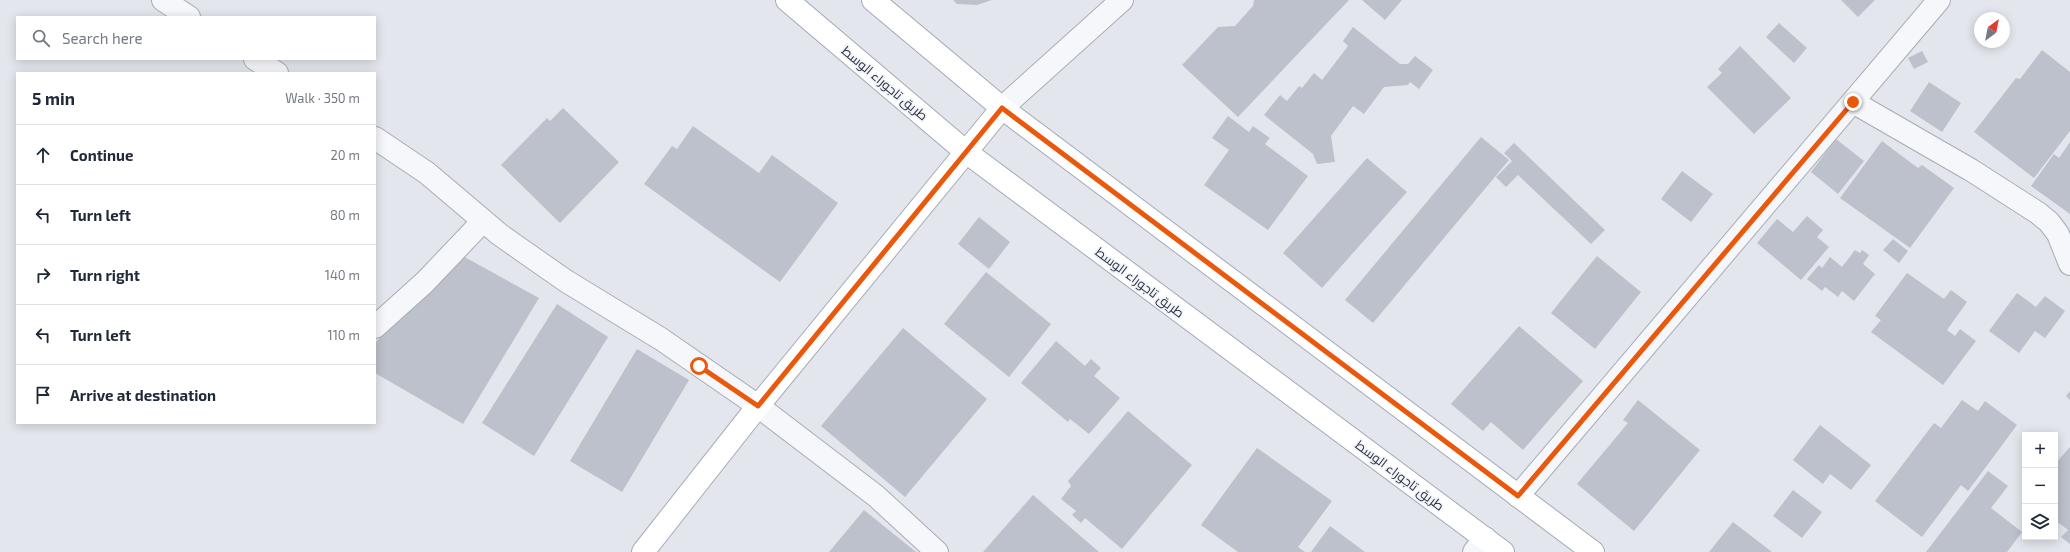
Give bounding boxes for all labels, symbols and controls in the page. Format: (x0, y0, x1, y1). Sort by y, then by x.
north arrow (1974, 12, 2010, 48)
search box (16, 16, 376, 60)
icon: search (30, 27, 52, 49)
text: Search here (62, 29, 143, 47)
street label: طريق تاجوراء الوسط (839, 42, 931, 124)
text: 5 min (32, 88, 75, 108)
text: Walk · 350 m (285, 90, 360, 106)
route end (1844, 93, 1862, 111)
icon: ahead (32, 144, 54, 166)
text: Continue (70, 146, 133, 164)
text: 20 m (331, 147, 360, 163)
icon: left (32, 204, 54, 226)
text: Turn left (70, 206, 131, 224)
text: 80 m (330, 207, 360, 223)
street label: طريق تاجوراء الوسط (1092, 243, 1188, 321)
icon: right (32, 264, 54, 286)
text: Turn right (70, 266, 140, 284)
text: 140 m (325, 267, 360, 283)
icon: left (32, 324, 54, 346)
text: Turn left (70, 326, 131, 344)
text: 110 m (328, 327, 360, 343)
route start (690, 357, 708, 375)
icon: arrive (32, 384, 54, 406)
text: Arrive at destination (70, 386, 216, 404)
map controls (2022, 432, 2058, 540)
button: + (2022, 432, 2058, 468)
street label: طريق تاجوراء الوسط (1352, 436, 1448, 514)
button: − (2022, 468, 2058, 504)
button: layers (2022, 504, 2058, 540)

